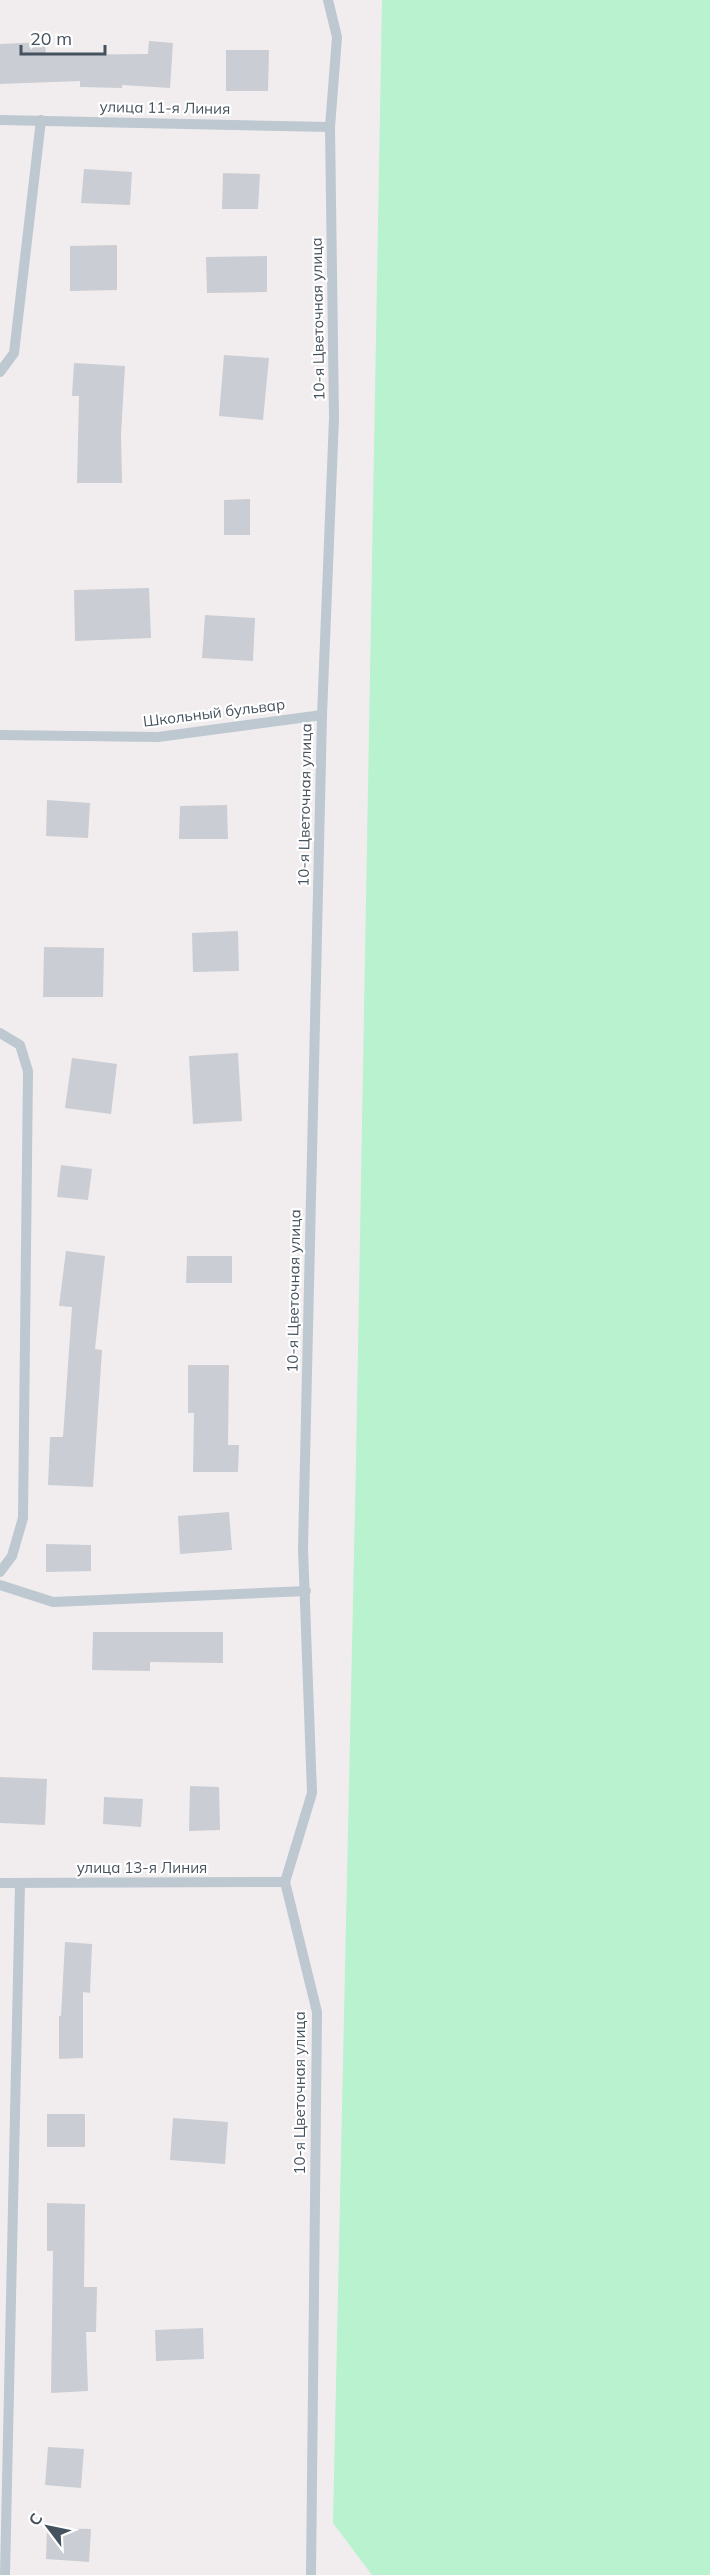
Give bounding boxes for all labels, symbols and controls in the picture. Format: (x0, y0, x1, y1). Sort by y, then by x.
scale bar (21, 18, 105, 56)
text: 20 m (30, 27, 72, 50)
street label: улица 11-я Линия (100, 97, 231, 118)
street label: 10-я Цветочная улица (307, 237, 328, 401)
street label: Школьный бульвар (142, 694, 286, 731)
street label: 10-я Цветочная улица (294, 723, 315, 887)
street label: 10-я Цветочная улица (283, 1209, 304, 1373)
street label: улица 13-я Линия (77, 1858, 207, 1877)
street label: 10-я Цветочная улица (290, 2011, 309, 2175)
north arrow (18, 2497, 78, 2557)
text: С (24, 2509, 47, 2529)

